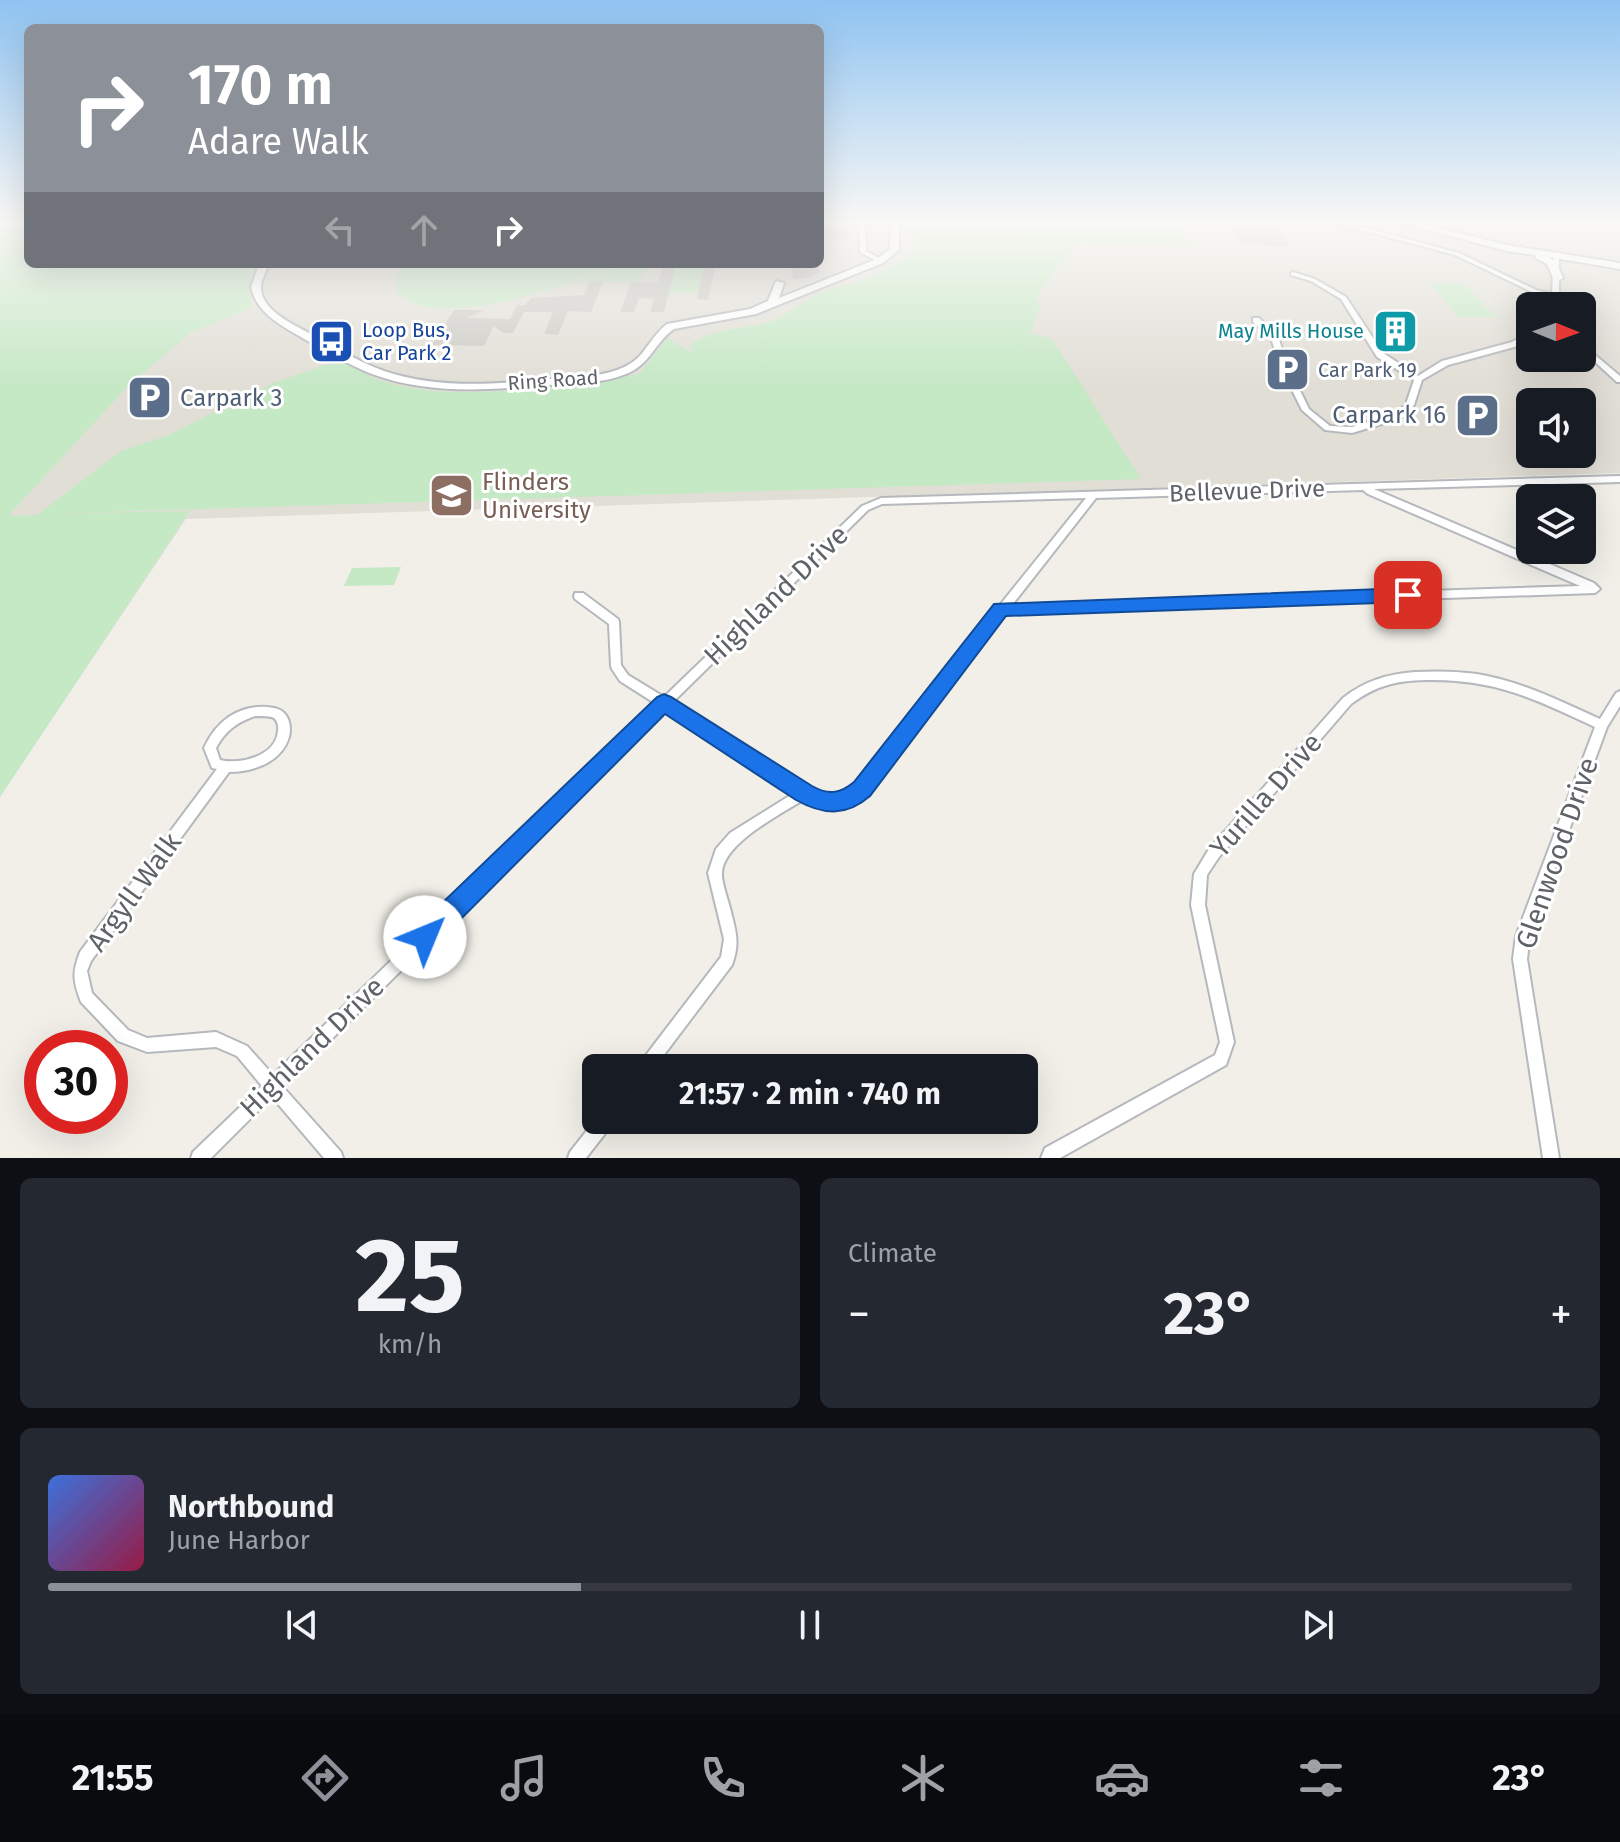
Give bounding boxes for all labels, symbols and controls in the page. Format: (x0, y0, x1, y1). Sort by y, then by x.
text: 170 m (188, 52, 333, 119)
icon: right (56, 56, 160, 160)
text: Adare Walk (188, 120, 369, 164)
icon: left (318, 208, 362, 252)
icon: ahead (402, 208, 446, 252)
icon: right (486, 208, 530, 252)
north arrow (1516, 292, 1596, 372)
map controls (1516, 292, 1596, 564)
building icon: May Mills House (1371, 307, 1419, 355)
bus stop icon: Loop Bus, Car Park 2 (307, 318, 355, 366)
place label: Loop Bus, Car Park 2 (362, 318, 451, 365)
place label: May Mills House (1218, 319, 1364, 343)
parking icon: Car Park 19 (1263, 346, 1311, 394)
place label: Car Park 19 (1318, 358, 1417, 382)
street label: Ring Road (507, 365, 599, 395)
parking icon: Carpark 3 (125, 374, 173, 422)
place label: Carpark 3 (180, 384, 282, 412)
button: sound (1516, 388, 1596, 468)
parking icon: Carpark 16 (1453, 391, 1501, 439)
place label: Carpark 16 (1332, 401, 1446, 429)
place label: Flinders University (482, 468, 591, 524)
school or university icon: Flinders University (427, 472, 475, 520)
street label: Bellevue Drive (1169, 474, 1325, 508)
button: layers (1516, 484, 1596, 564)
street label: Highland Drive (697, 518, 855, 672)
pin (1374, 561, 1442, 629)
icon: arrive (1386, 573, 1430, 617)
street label: Yurilla Drive (1203, 726, 1329, 864)
street label: Glenwood Drive (1509, 753, 1605, 953)
street label: Argyll Walk (80, 826, 188, 958)
position arrow (383, 895, 467, 979)
street label: Highland Drive (233, 970, 391, 1124)
speed limit sign: 30 (24, 1030, 128, 1134)
text: 21:57 · 2 min · 740 m (679, 1076, 941, 1112)
text: 25 (355, 1214, 465, 1339)
text: Climate (848, 1238, 937, 1269)
text: 23° (1163, 1278, 1257, 1350)
text: − (848, 1288, 870, 1341)
text: + (1550, 1288, 1572, 1341)
text: km/h (378, 1329, 442, 1360)
text: Northbound (168, 1489, 334, 1525)
text: June Harbor (168, 1525, 310, 1556)
icon: previous (280, 1603, 324, 1647)
icon: pause (788, 1603, 832, 1647)
icon: next (1296, 1603, 1340, 1647)
icon: directions (297, 1750, 353, 1806)
icon: music (496, 1750, 552, 1806)
icon: phone (695, 1750, 751, 1806)
icon: climate (895, 1750, 951, 1806)
icon: car (1094, 1750, 1150, 1806)
icon: filters (1293, 1750, 1349, 1806)
text: 21:55 (72, 1756, 154, 1800)
text: 23° (1492, 1756, 1548, 1800)

